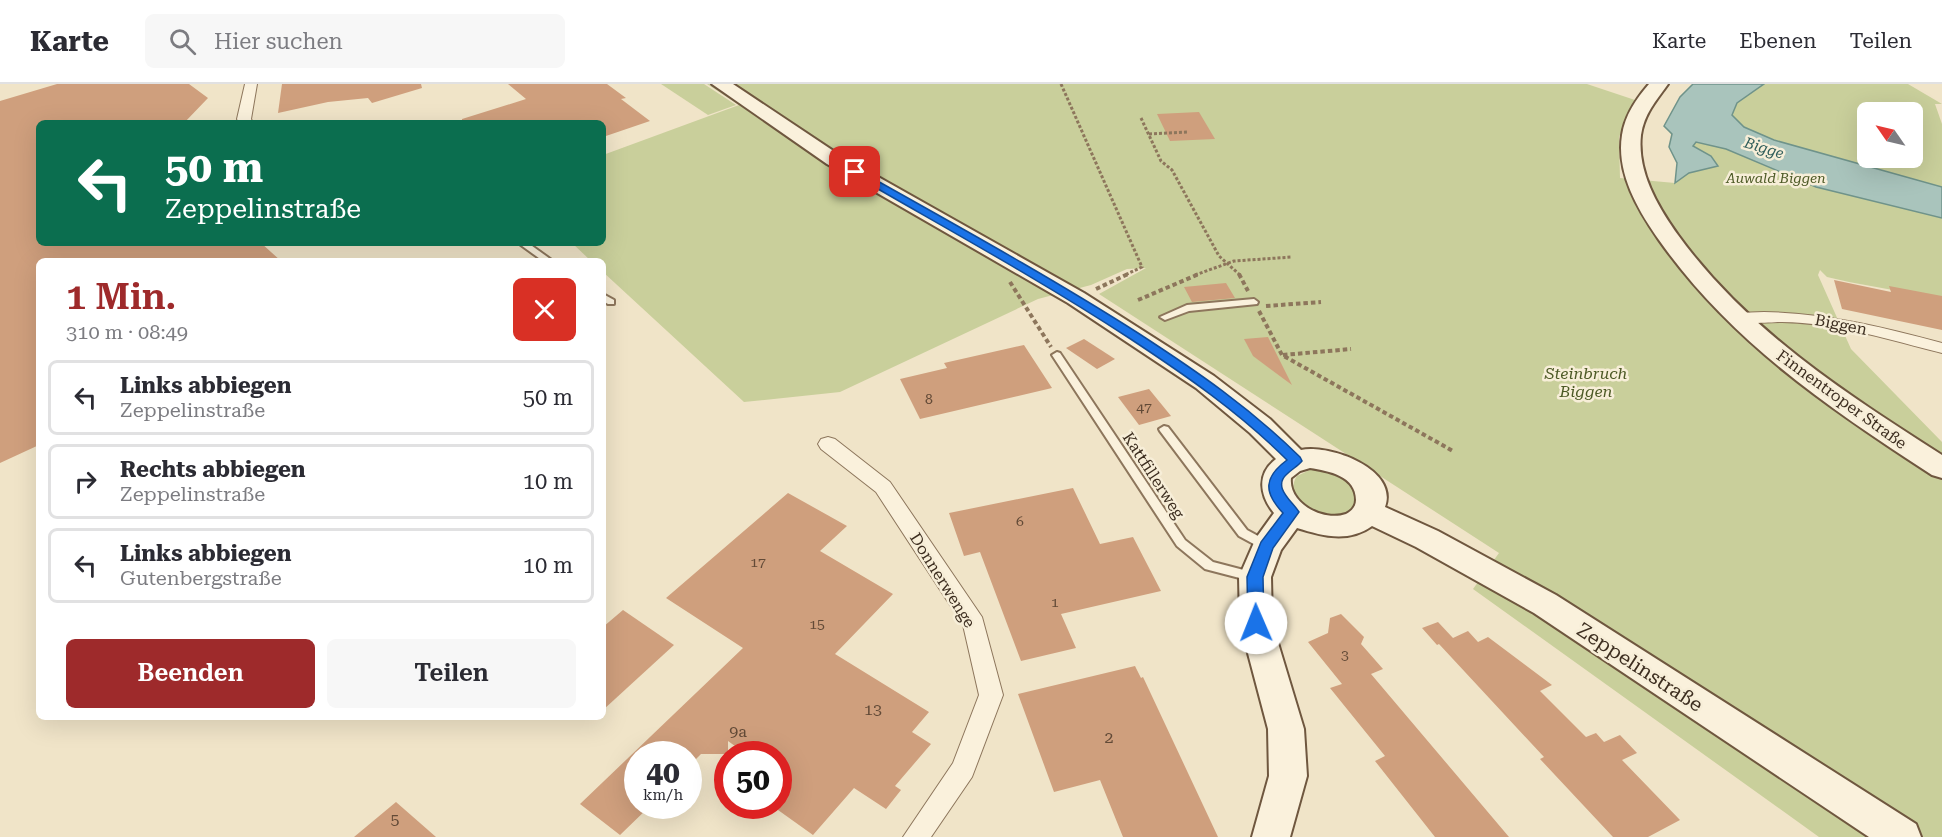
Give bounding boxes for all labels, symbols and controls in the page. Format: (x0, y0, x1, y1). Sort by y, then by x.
search box (145, 14, 565, 68)
text: Karte (30, 25, 109, 58)
icon: search (166, 25, 199, 58)
text: Hier suchen (214, 29, 343, 54)
text: Karte (1652, 29, 1706, 53)
text: Ebenen (1739, 29, 1817, 53)
text: Teilen (1850, 29, 1912, 53)
north arrow (1857, 102, 1923, 168)
map controls (1857, 102, 1923, 168)
water label: Bigge (1741, 133, 1786, 163)
text: 50 m (165, 143, 263, 192)
icon: left (66, 144, 144, 222)
pin (829, 146, 880, 197)
icon: arrive (838, 155, 871, 188)
park label: Auwald Biggen (1725, 170, 1826, 186)
text: Zeppelinstraße (165, 193, 361, 225)
text: 1 Min. (66, 276, 176, 318)
button: close (513, 278, 576, 341)
street label: Biggen (1813, 310, 1869, 339)
text: 310 m · 08:49 (66, 320, 188, 344)
street label: Finnentroper Straße (1773, 346, 1911, 453)
park label: Steinbruch Biggen (1544, 364, 1628, 401)
text: Links abbiegen (120, 373, 291, 398)
icon: left (69, 381, 102, 414)
text: 50 m (523, 385, 573, 410)
house number: 8 (925, 391, 933, 407)
text: Zeppelinstraße (120, 398, 265, 422)
house number: 47 (1136, 399, 1152, 415)
street label: Kattfillerweg (1119, 429, 1189, 523)
text: Rechts abbiegen (120, 457, 306, 482)
icon: right (69, 465, 102, 498)
text: 10 m (523, 469, 573, 494)
text: Zeppelinstraße (120, 482, 265, 506)
house number: 6 (1016, 513, 1024, 529)
street label: Donnerwenge (906, 529, 979, 631)
text: Links abbiegen (120, 541, 291, 566)
icon: left (69, 549, 102, 582)
text: 10 m (523, 553, 573, 578)
house number: 17 (750, 554, 766, 570)
text: Gutenbergstraße (120, 566, 282, 590)
position arrow (1224, 591, 1288, 655)
house number: 1 (1051, 594, 1059, 610)
house number: 15 (809, 616, 825, 632)
street label: Zeppelinstraße (1573, 617, 1707, 717)
button: Beenden (66, 639, 315, 708)
button: Teilen (327, 639, 576, 708)
house number: 3 (1341, 647, 1349, 663)
house number: 13 (864, 700, 882, 719)
house number: 9a (729, 722, 747, 741)
house number: 2 (1105, 728, 1114, 747)
speed limit sign: 50 (714, 741, 792, 819)
text: 40 (646, 755, 680, 790)
text: km/h (643, 786, 683, 804)
house number: 5 (391, 810, 400, 829)

